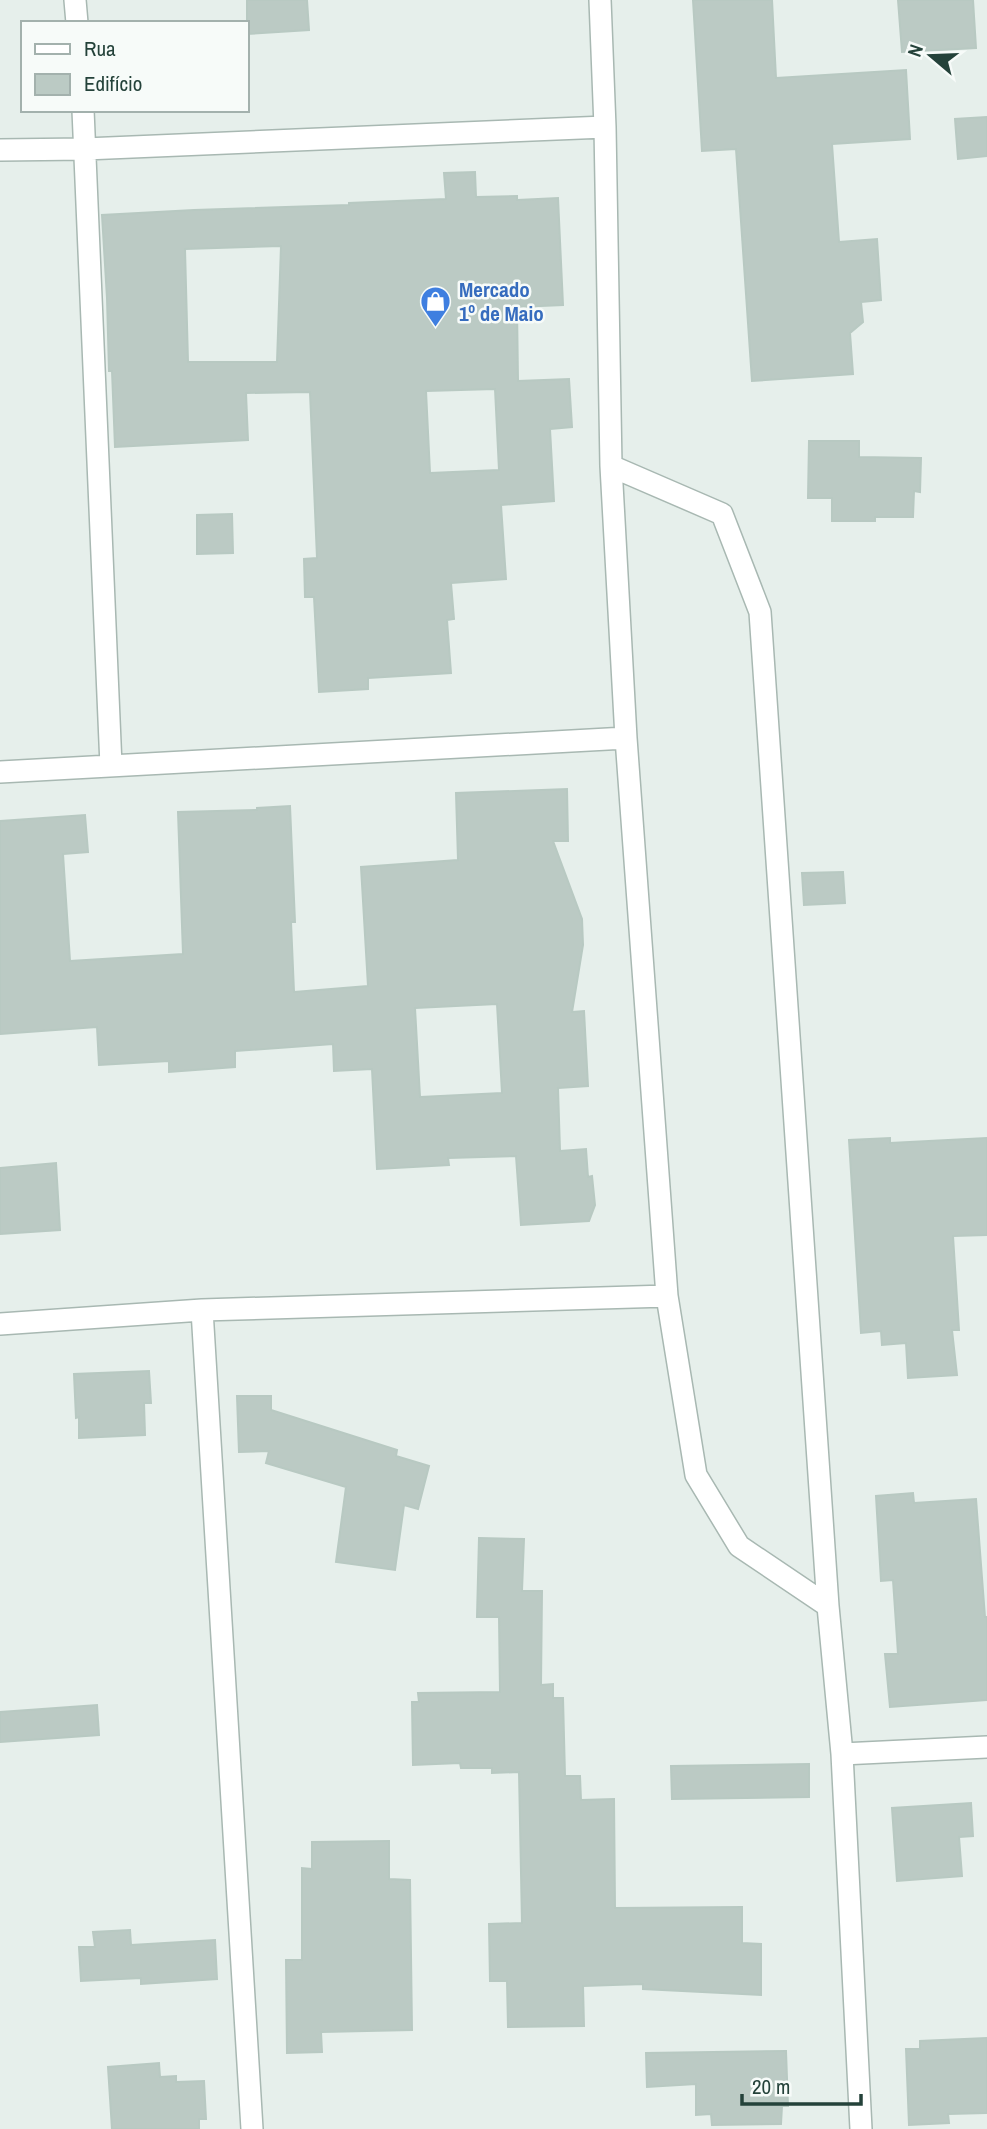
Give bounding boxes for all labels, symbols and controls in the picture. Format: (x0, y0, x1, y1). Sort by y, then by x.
legend (21, 21, 248, 112)
north arrow (896, 21, 966, 91)
text: Rua (84, 34, 116, 63)
text: N (901, 41, 929, 60)
text: Edifício (84, 69, 142, 98)
place label: Mercado 1º de Maio (459, 275, 544, 328)
shop icon: Mercado 1º de Maio (419, 284, 453, 328)
scale bar (742, 2062, 861, 2106)
text: 20 m (752, 2072, 790, 2101)

